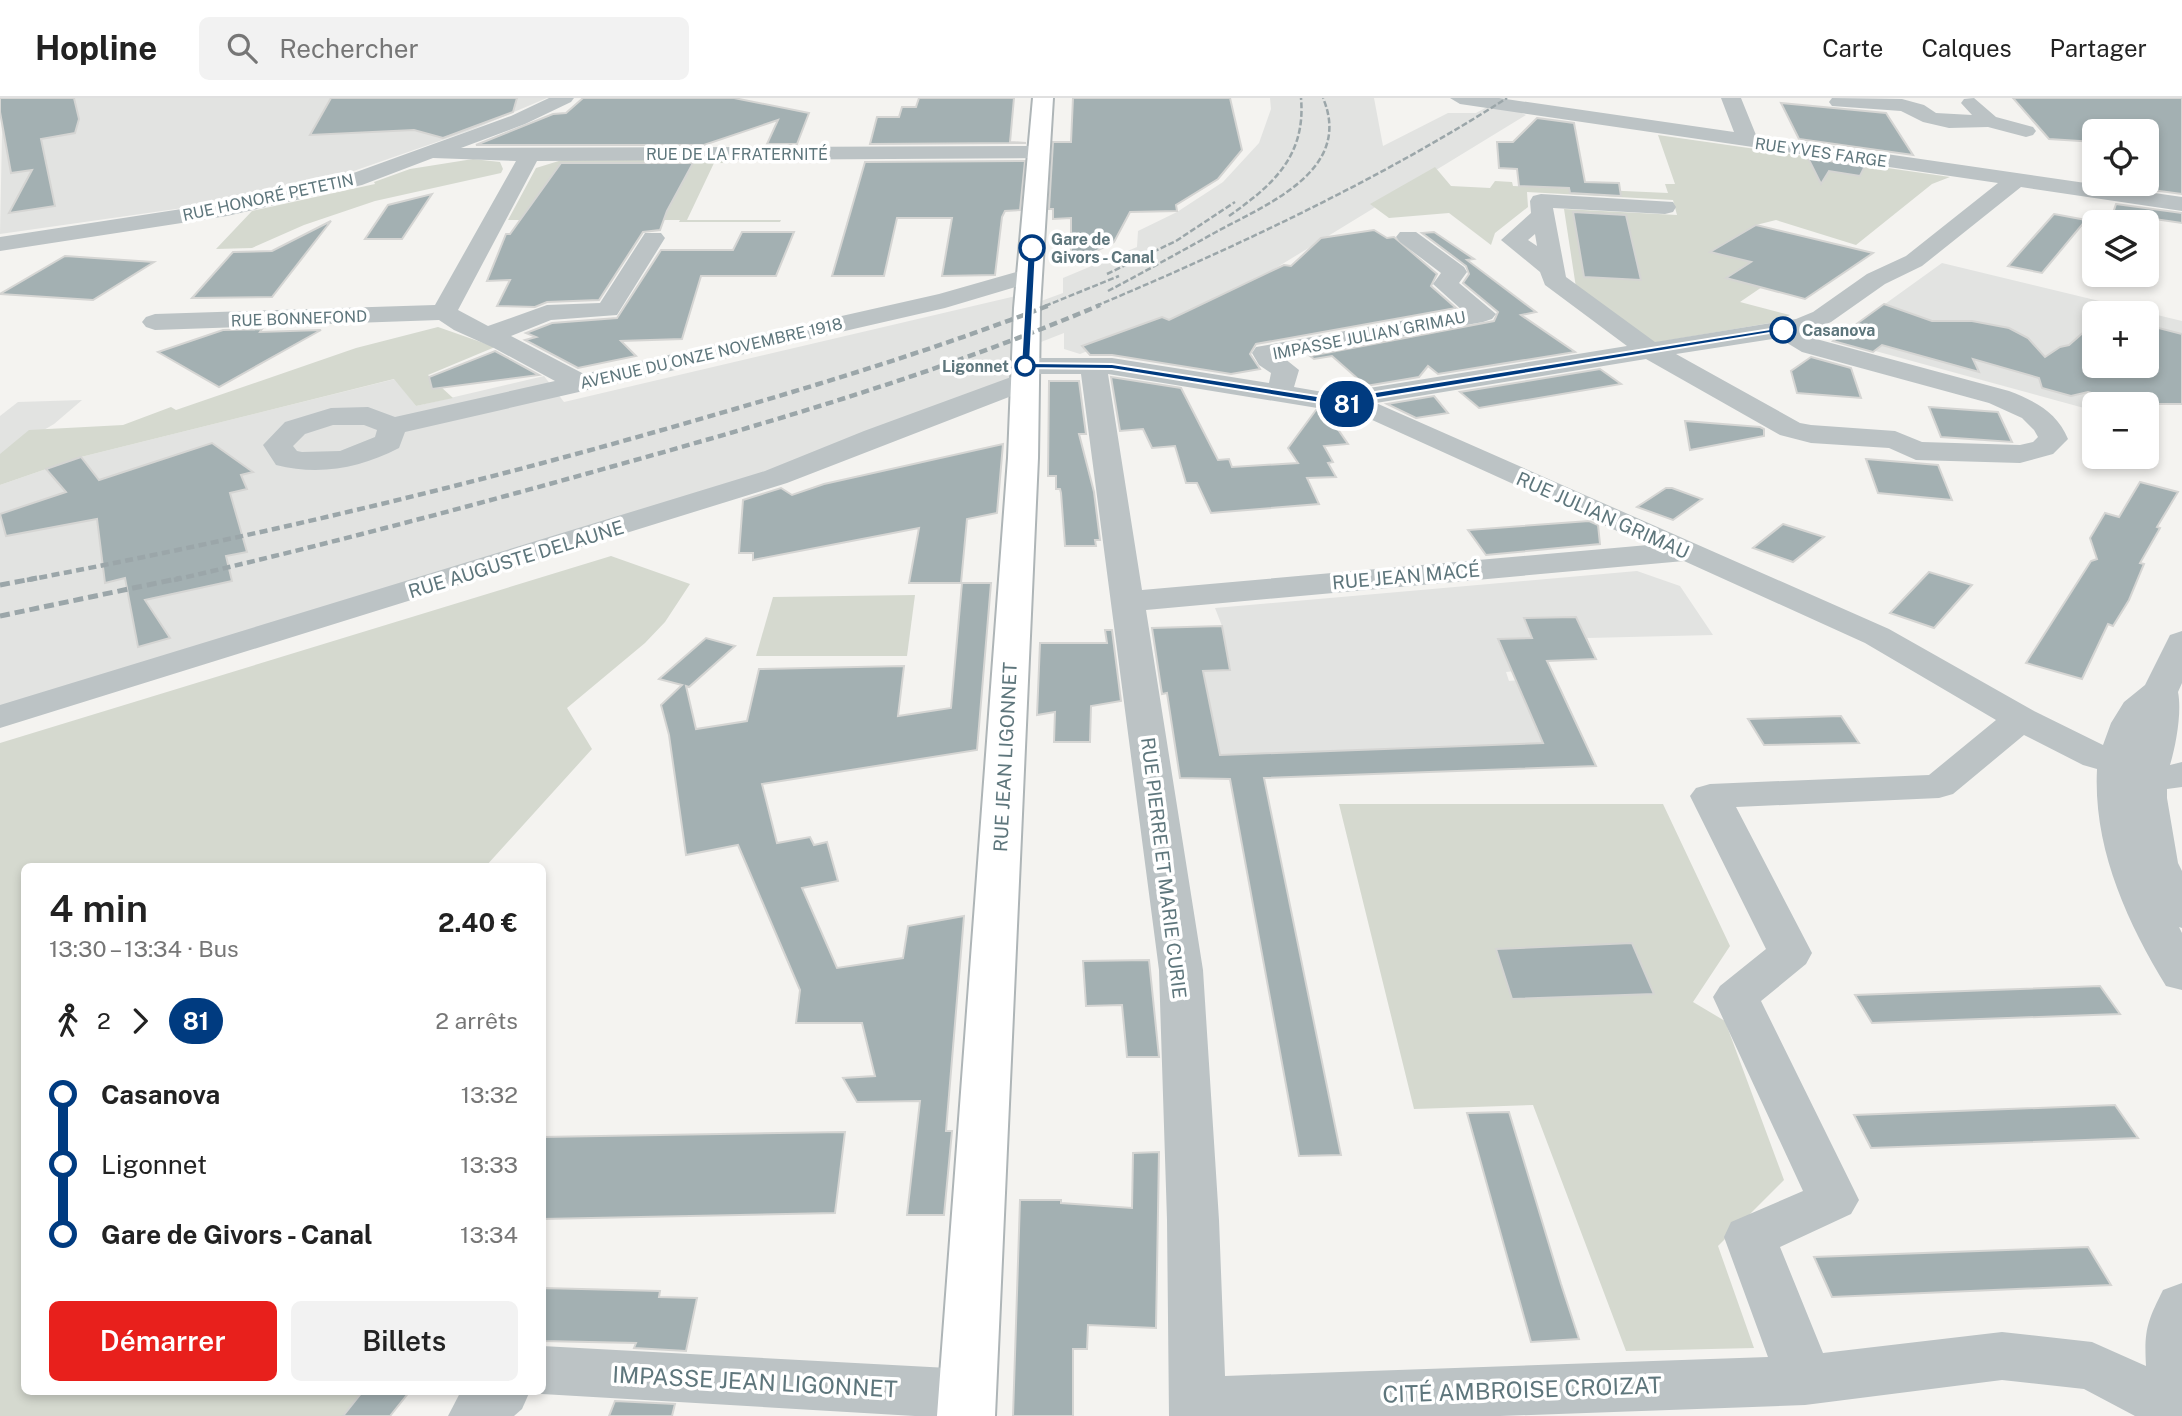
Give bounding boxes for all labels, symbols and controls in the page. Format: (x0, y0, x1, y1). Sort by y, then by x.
search box (199, 17, 689, 80)
text: Hopline (35, 29, 157, 67)
icon: search (223, 29, 261, 67)
text: Rechercher (279, 33, 419, 64)
text: Carte (1822, 34, 1883, 62)
text: Calques (1921, 34, 2012, 62)
text: Partager (2050, 34, 2147, 62)
map controls (2082, 119, 2159, 469)
button: locate (2082, 119, 2159, 196)
street label: RUE YVES FARGE (1754, 134, 1888, 171)
street label: RUE DE LA FRATERNITÉ (646, 144, 828, 164)
street label: RUE HONORÉ PETETIN (181, 169, 355, 225)
button: layers (2082, 210, 2159, 287)
place label: Gare de Givors - Canal (1051, 230, 1155, 267)
marker: Gare de Givors - Canal (1019, 235, 1045, 261)
button: + (2082, 301, 2159, 378)
street label: RUE BONNEFOND (230, 307, 368, 330)
street label: IMPASSE JULIAN GRIMAU (1271, 307, 1467, 364)
street label: AVENUE DU ONZE NOVEMBRE 1918 (578, 314, 844, 393)
marker: Casanova (1770, 317, 1796, 343)
place label: Casanova (1802, 321, 1875, 340)
marker: Ligonnet (1015, 356, 1035, 376)
place label: Ligonnet (942, 357, 1009, 376)
line badge: 81 (1316, 381, 1378, 427)
text: 81 (1334, 390, 1360, 418)
button: − (2082, 392, 2159, 469)
street label: RUE JULIAN GRIMAU (1513, 467, 1693, 563)
street label: RUE AUGUSTE DELAUNE (406, 516, 626, 602)
street label: RUE JEAN MACÉ (1331, 559, 1481, 593)
street label: RUE JEAN LIGONNET (989, 662, 1021, 852)
street label: RUE PIERRE ET MARIE CURIE (1137, 736, 1191, 1000)
text: 4 min (49, 886, 148, 931)
text: 2.40 € (438, 907, 518, 938)
text: 13:30 – 13:34 · Bus (49, 935, 239, 962)
icon: walk (49, 1002, 87, 1040)
icon: forward (121, 1002, 159, 1040)
text: 2 (97, 1007, 111, 1034)
text: 81 (183, 1007, 209, 1035)
text: 2 arrêts (435, 1007, 518, 1034)
text: Casanova (101, 1079, 220, 1110)
text: 13:32 (461, 1081, 518, 1108)
text: Ligonnet (101, 1149, 207, 1180)
text: 13:33 (460, 1151, 518, 1178)
text: Gare de Givors - Canal (101, 1219, 373, 1250)
text: 13:34 (460, 1221, 518, 1248)
button: Démarrer (49, 1301, 277, 1381)
button: Billets (291, 1301, 518, 1381)
street label: IMPASSE JEAN LIGONNET (612, 1361, 899, 1402)
street label: CITÉ AMBROISE CROIZAT (1382, 1371, 1662, 1408)

